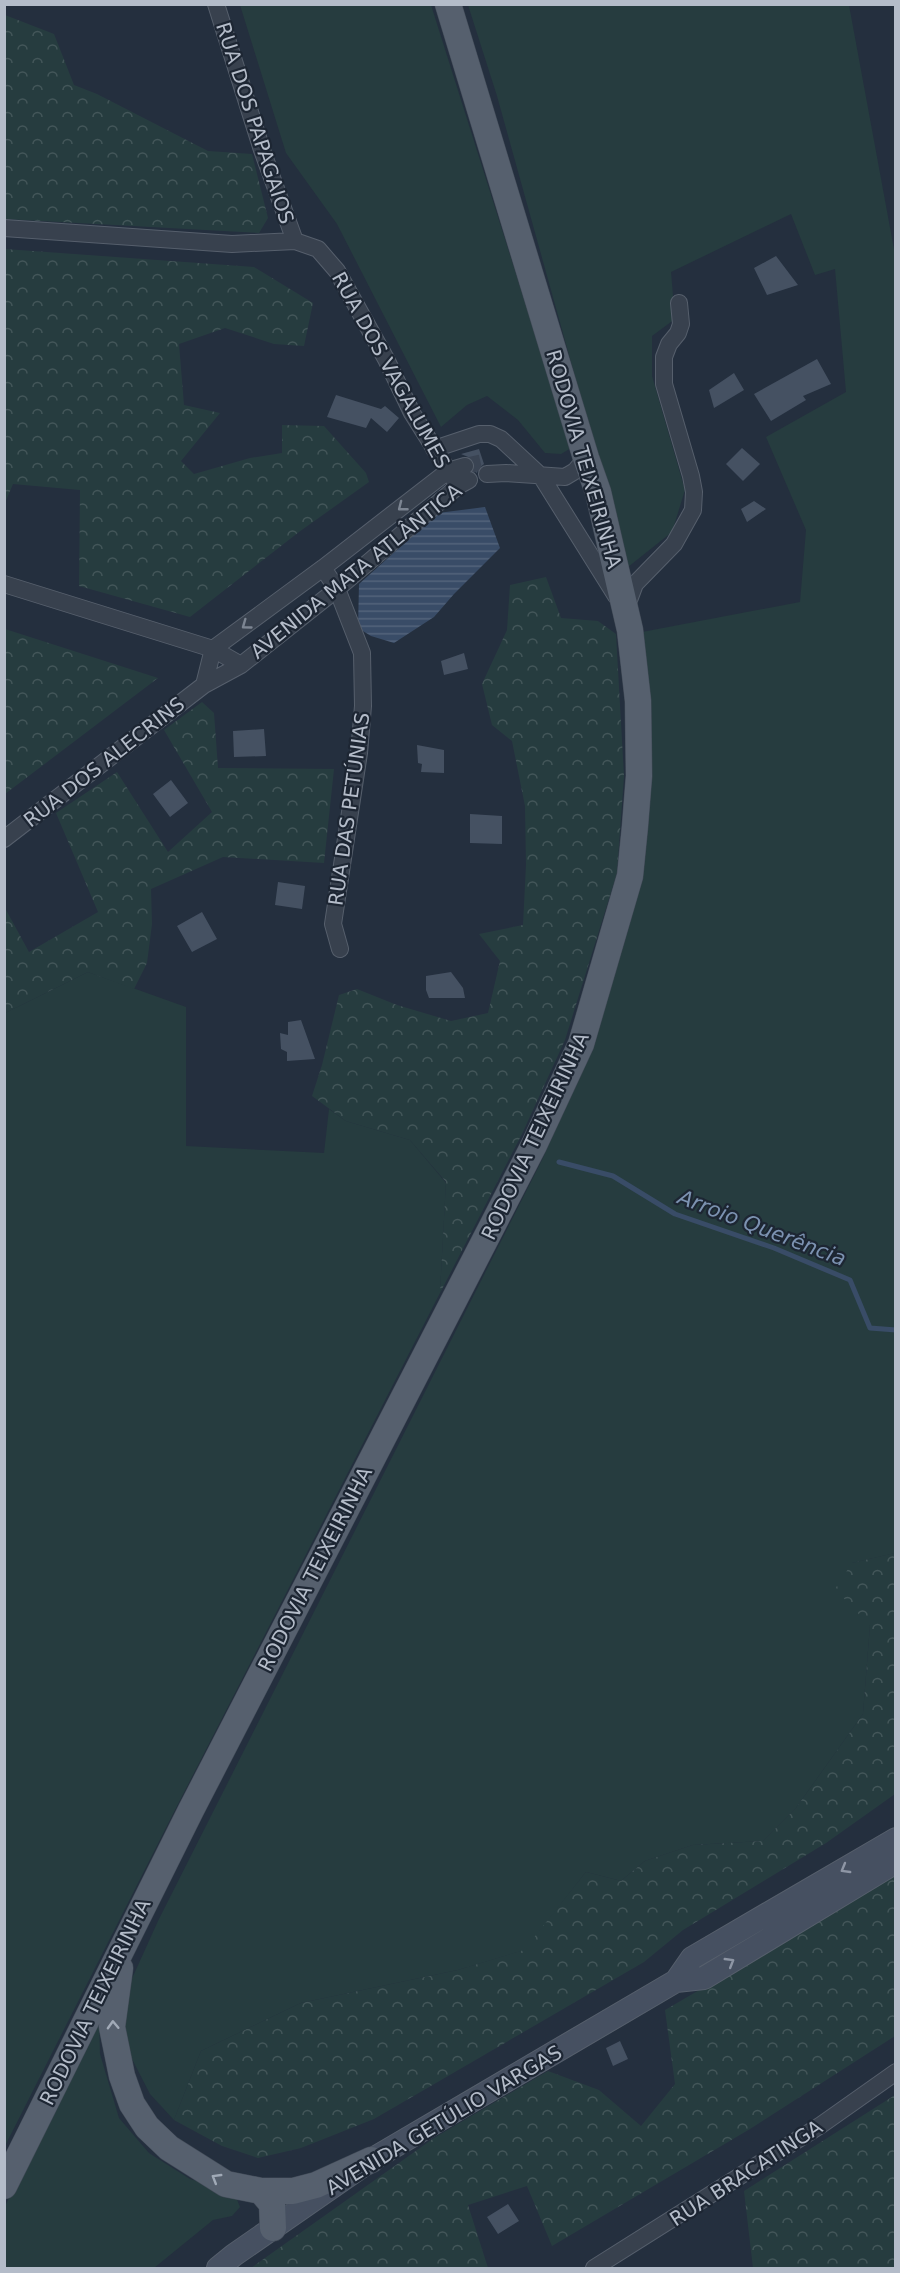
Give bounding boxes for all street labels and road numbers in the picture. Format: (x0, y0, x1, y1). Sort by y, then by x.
street label: RUA DOS PAPAGAIOS (211, 19, 299, 227)
street label: RUA DOS VAGALUMES (327, 268, 455, 472)
street label: RODOVIA TEIXEIRINHA (541, 347, 627, 571)
street label: AVENIDA MATA ATLÂNTICA (245, 478, 467, 664)
street label: RUA DOS ALECRINS (19, 692, 189, 832)
street label: RUA DAS PETÚNIAS (324, 711, 374, 907)
street label: RODOVIA TEIXEIRINHA (476, 1028, 594, 1244)
street label: RODOVIA TEIXEIRINHA (253, 1462, 377, 1675)
street label: RODOVIA TEIXEIRINHA (35, 1895, 156, 2109)
street label: AVENIDA GETÚLIO VARGAS (322, 2040, 566, 2200)
street label: RUA BRACATINGA (665, 2115, 827, 2231)

